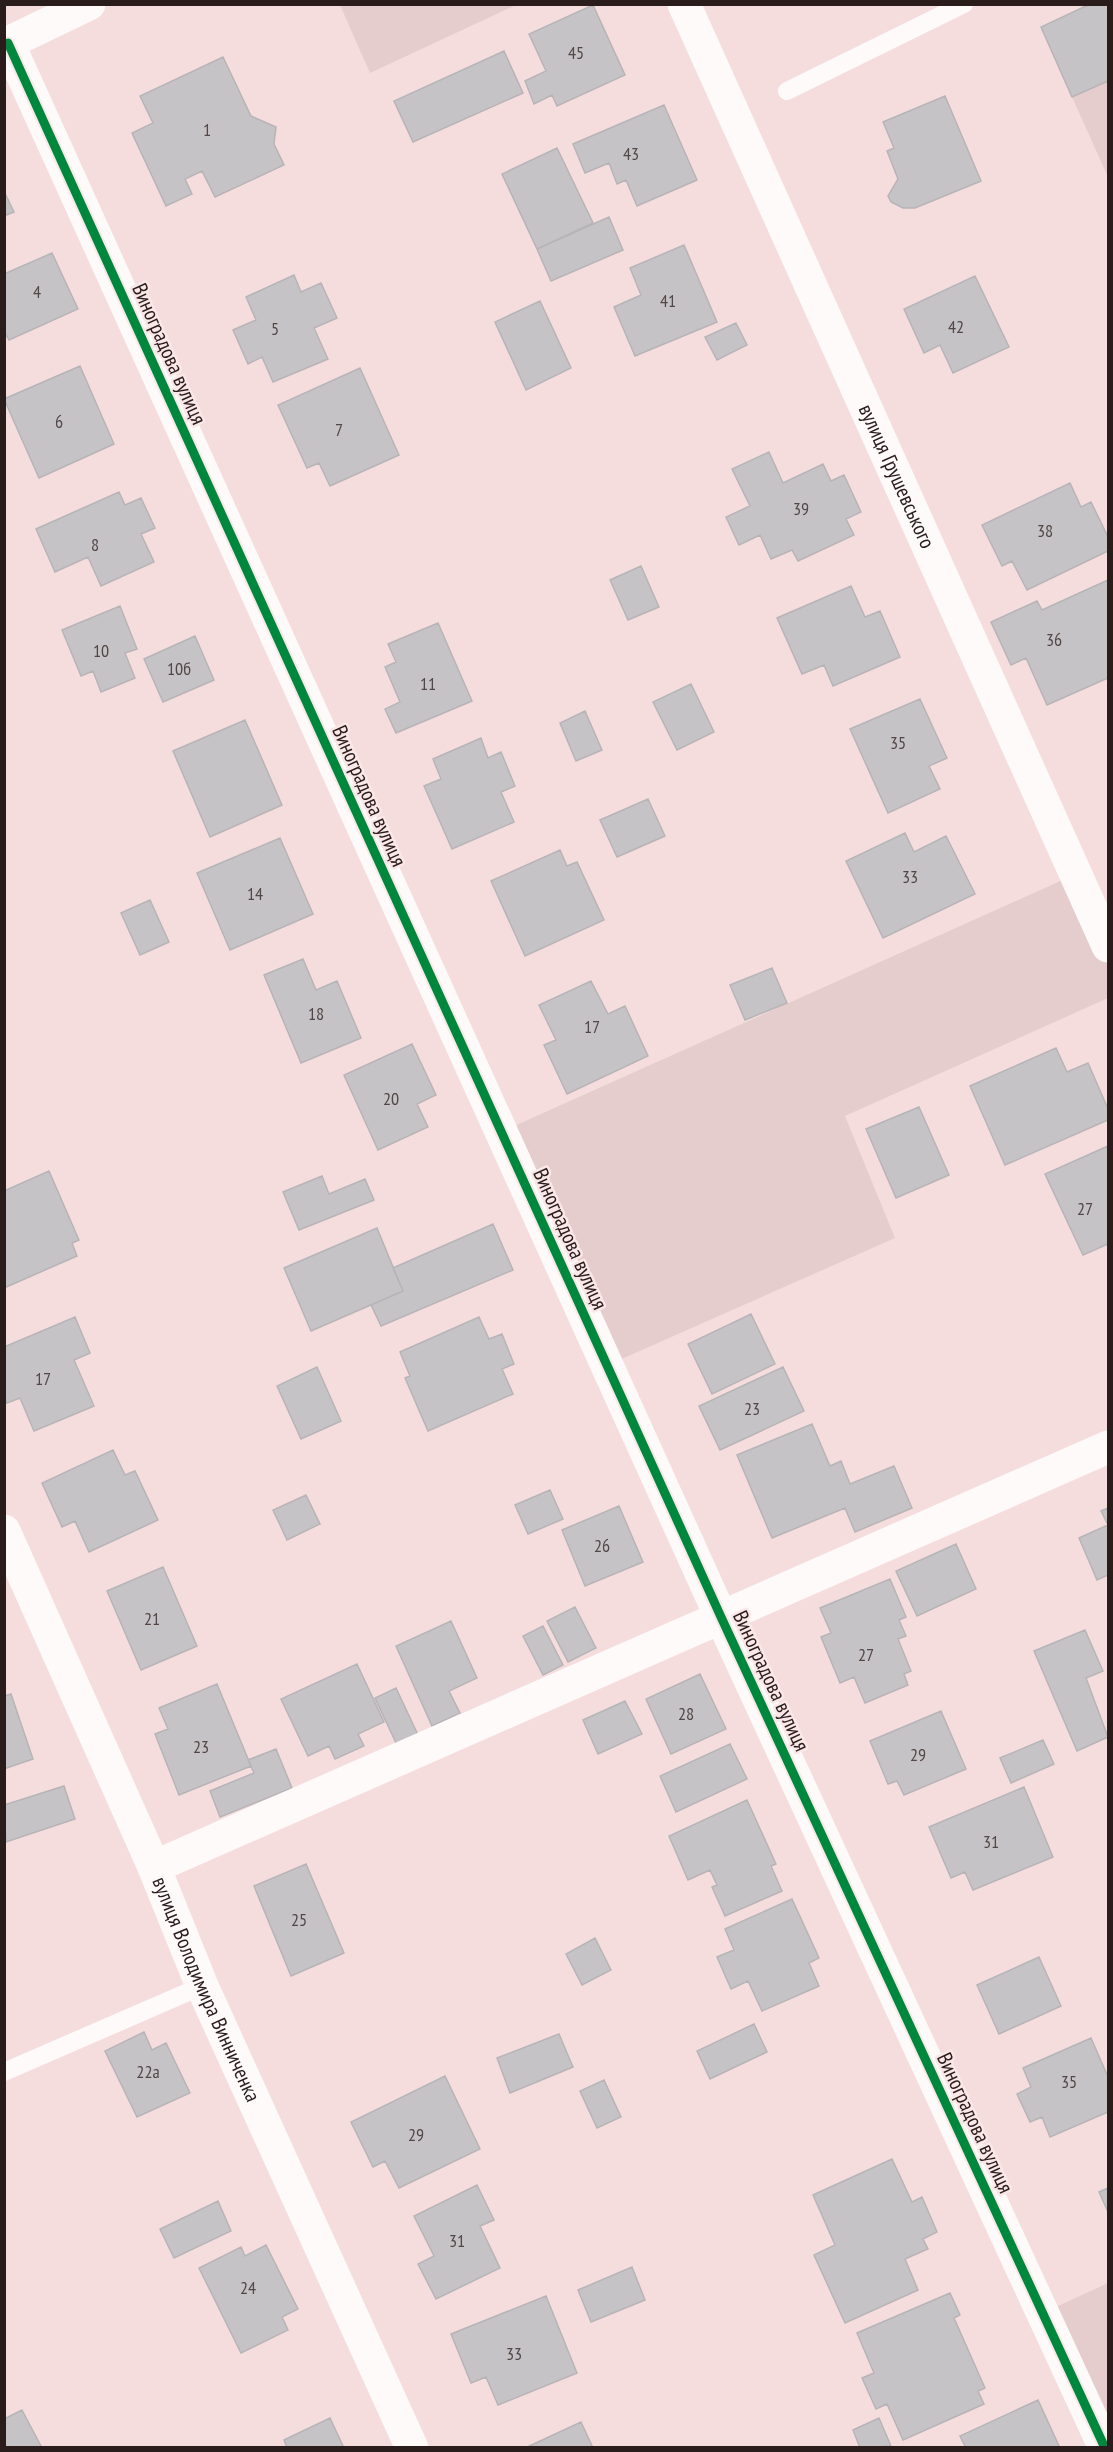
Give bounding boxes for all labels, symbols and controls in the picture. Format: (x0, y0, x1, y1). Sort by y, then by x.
house number: 45 (568, 41, 584, 64)
house number: 1 (203, 118, 211, 141)
house number: 43 (623, 142, 639, 165)
street label: Виноградова вулиця (126, 279, 213, 429)
house number: 4 (33, 280, 41, 303)
house number: 41 (660, 289, 676, 312)
house number: 42 (948, 315, 964, 338)
house number: 5 (271, 317, 279, 340)
street label: вулиця Грушевського (853, 400, 941, 553)
house number: 6 (55, 410, 63, 433)
house number: 7 (335, 418, 343, 441)
house number: 39 (793, 497, 809, 520)
house number: 38 (1037, 519, 1053, 542)
house number: 8 (91, 533, 99, 556)
house number: 36 (1046, 628, 1062, 651)
house number: 10 (93, 639, 109, 662)
house number: 10б (167, 657, 191, 680)
house number: 11 (420, 672, 436, 695)
street label: Виноградова вулиця (326, 721, 413, 871)
house number: 35 (890, 731, 906, 754)
house number: 33 (902, 865, 918, 888)
house number: 14 (247, 882, 263, 905)
house number: 18 (308, 1002, 324, 1025)
house number: 17 (584, 1015, 600, 1038)
house number: 20 (383, 1087, 399, 1110)
street label: Виноградова вулиця (527, 1164, 614, 1314)
house number: 27 (1077, 1197, 1093, 1220)
house number: 17 (35, 1367, 51, 1390)
house number: 23 (744, 1397, 760, 1420)
house number: 26 (594, 1534, 610, 1557)
street label: Виноградова вулиця (727, 1606, 816, 1755)
house number: 21 (144, 1607, 160, 1630)
house number: 27 (858, 1643, 874, 1666)
house number: 28 (678, 1702, 694, 1725)
house number: 23 (193, 1735, 209, 1758)
house number: 29 (910, 1743, 926, 1766)
house number: 31 (983, 1830, 999, 1853)
street label: вулиця Володимира Винниченка (146, 1873, 267, 2106)
house number: 25 (291, 1908, 307, 1931)
street label: Виноградова вулиця (931, 2048, 1020, 2197)
house number: 22а (136, 2060, 160, 2083)
house number: 35 (1061, 2070, 1077, 2093)
house number: 29 (408, 2123, 424, 2146)
house number: 31 (449, 2229, 465, 2252)
house number: 24 (240, 2276, 256, 2299)
house number: 33 (506, 2342, 522, 2365)

